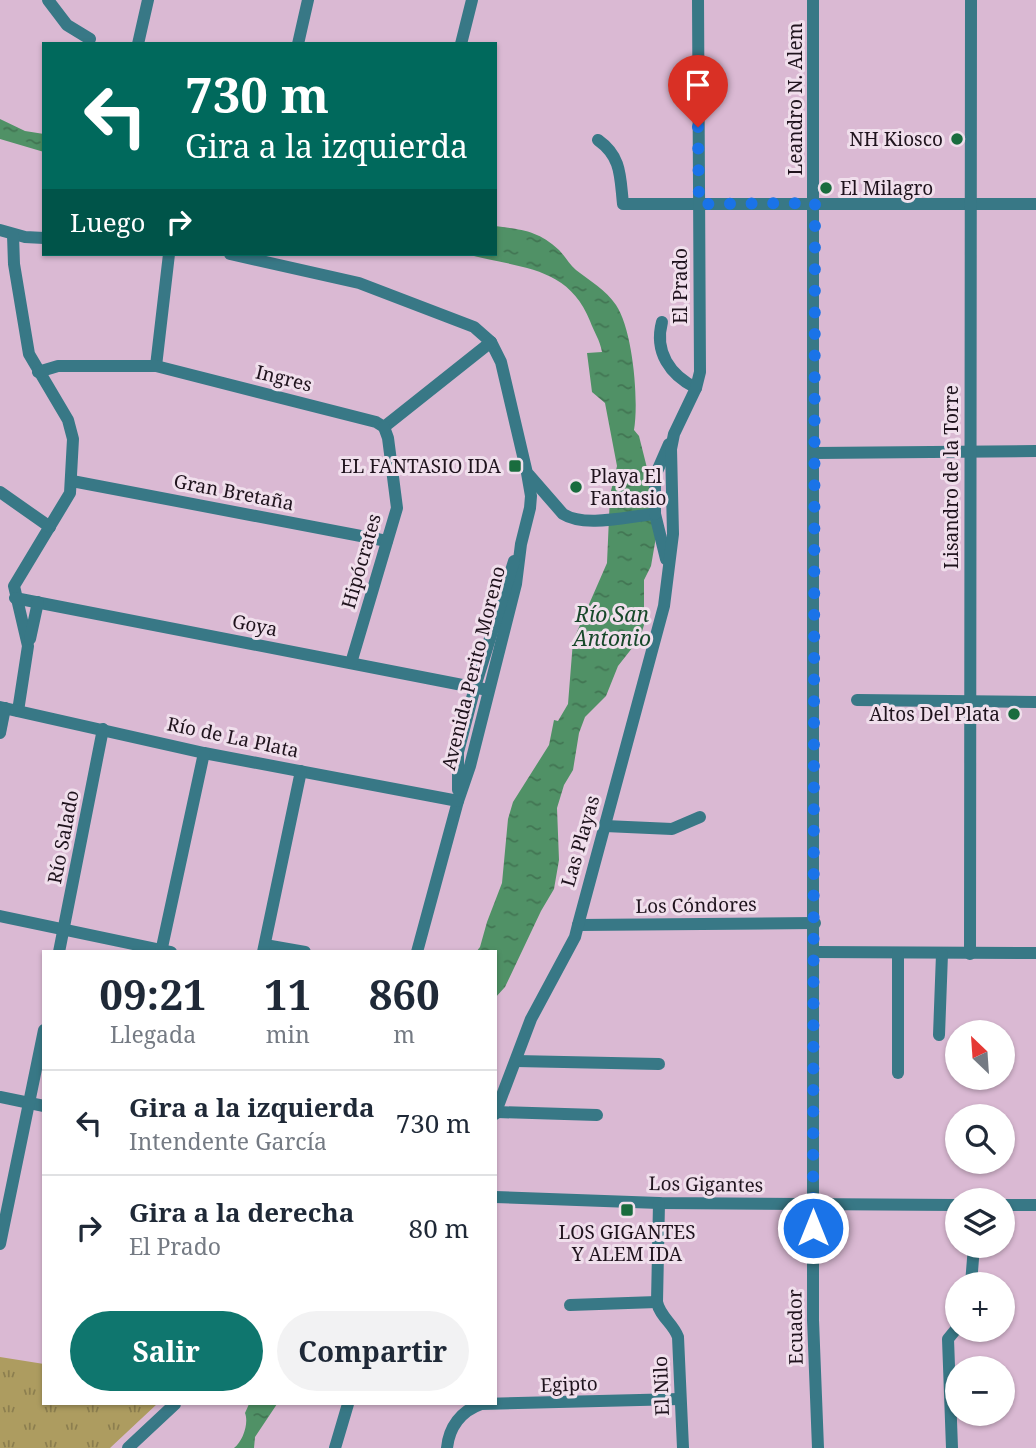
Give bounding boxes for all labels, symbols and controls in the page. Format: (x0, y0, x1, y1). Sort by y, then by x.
street label: Leandro N. Alem (782, 22, 808, 176)
pin (668, 55, 728, 127)
text: 730 m (185, 61, 329, 127)
icon: arrive (679, 66, 717, 104)
icon: left (70, 70, 161, 161)
text: Gira a la izquierda (185, 124, 468, 167)
place label: NH Kiosco (849, 126, 943, 152)
marker: NH Kiosco (949, 131, 965, 147)
place label: El Milagro (840, 175, 933, 201)
marker: El Milagro (818, 180, 834, 196)
icon: right (160, 203, 198, 241)
text: Luego (70, 204, 146, 240)
street label: El Prado (667, 248, 693, 324)
street label: Ingres (253, 358, 315, 398)
street label: Lisandro de la Torre (938, 385, 964, 569)
place label: EL FANTASIO IDA (341, 453, 502, 479)
marker: EL FANTASIO IDA (507, 458, 523, 474)
place label: Playa El Fantasio (590, 463, 666, 511)
street label: Gran Bretaña (172, 468, 296, 516)
marker: Playa El Fantasio (568, 479, 584, 495)
street label: Hipócrates (335, 510, 387, 612)
street label: Avenida Perito Moreno (435, 563, 511, 773)
water label: Río San Antonio (571, 600, 651, 652)
street label: Goya (230, 608, 280, 642)
place label: Altos Del Plata (869, 701, 1000, 727)
marker: Altos Del Plata (1006, 706, 1022, 722)
street label: Río de La Plata (165, 710, 301, 764)
street label: Río Salado (41, 788, 85, 886)
street label: Las Playas (555, 792, 605, 890)
street label: Los Cóndores (635, 891, 757, 919)
text: 09:21 (99, 965, 207, 1022)
text: 11 (264, 965, 311, 1022)
text: 860 (369, 965, 440, 1022)
text: Llegada (110, 1018, 196, 1050)
text: min (266, 1018, 310, 1050)
text: m (393, 1018, 415, 1050)
north arrow (945, 1020, 1015, 1090)
map controls (945, 1020, 1015, 1426)
text: Gira a la izquierda (129, 1089, 375, 1125)
icon: left (70, 1104, 108, 1142)
button: search (945, 1104, 1015, 1174)
text: 730 m (396, 1105, 471, 1141)
text: Intendente García (129, 1125, 327, 1157)
street label: Los Gigantes (649, 1170, 763, 1198)
button: layers (945, 1188, 1015, 1258)
position arrow (776, 1191, 850, 1265)
text: Gira a la derecha (129, 1194, 354, 1230)
marker: LOS GIGANTES Y ALEM IDA (619, 1202, 635, 1218)
icon: right (70, 1209, 108, 1247)
text: 80 m (409, 1210, 469, 1246)
place label: LOS GIGANTES Y ALEM IDA (558, 1219, 696, 1267)
text: El Prado (129, 1230, 221, 1262)
button: + (945, 1272, 1015, 1342)
street label: Ecuador (781, 1289, 809, 1365)
button: Salir (70, 1311, 263, 1391)
button: Compartir (277, 1311, 469, 1391)
street label: El Nilo (647, 1356, 675, 1416)
button: − (945, 1356, 1015, 1426)
street label: Egipto (540, 1370, 598, 1398)

